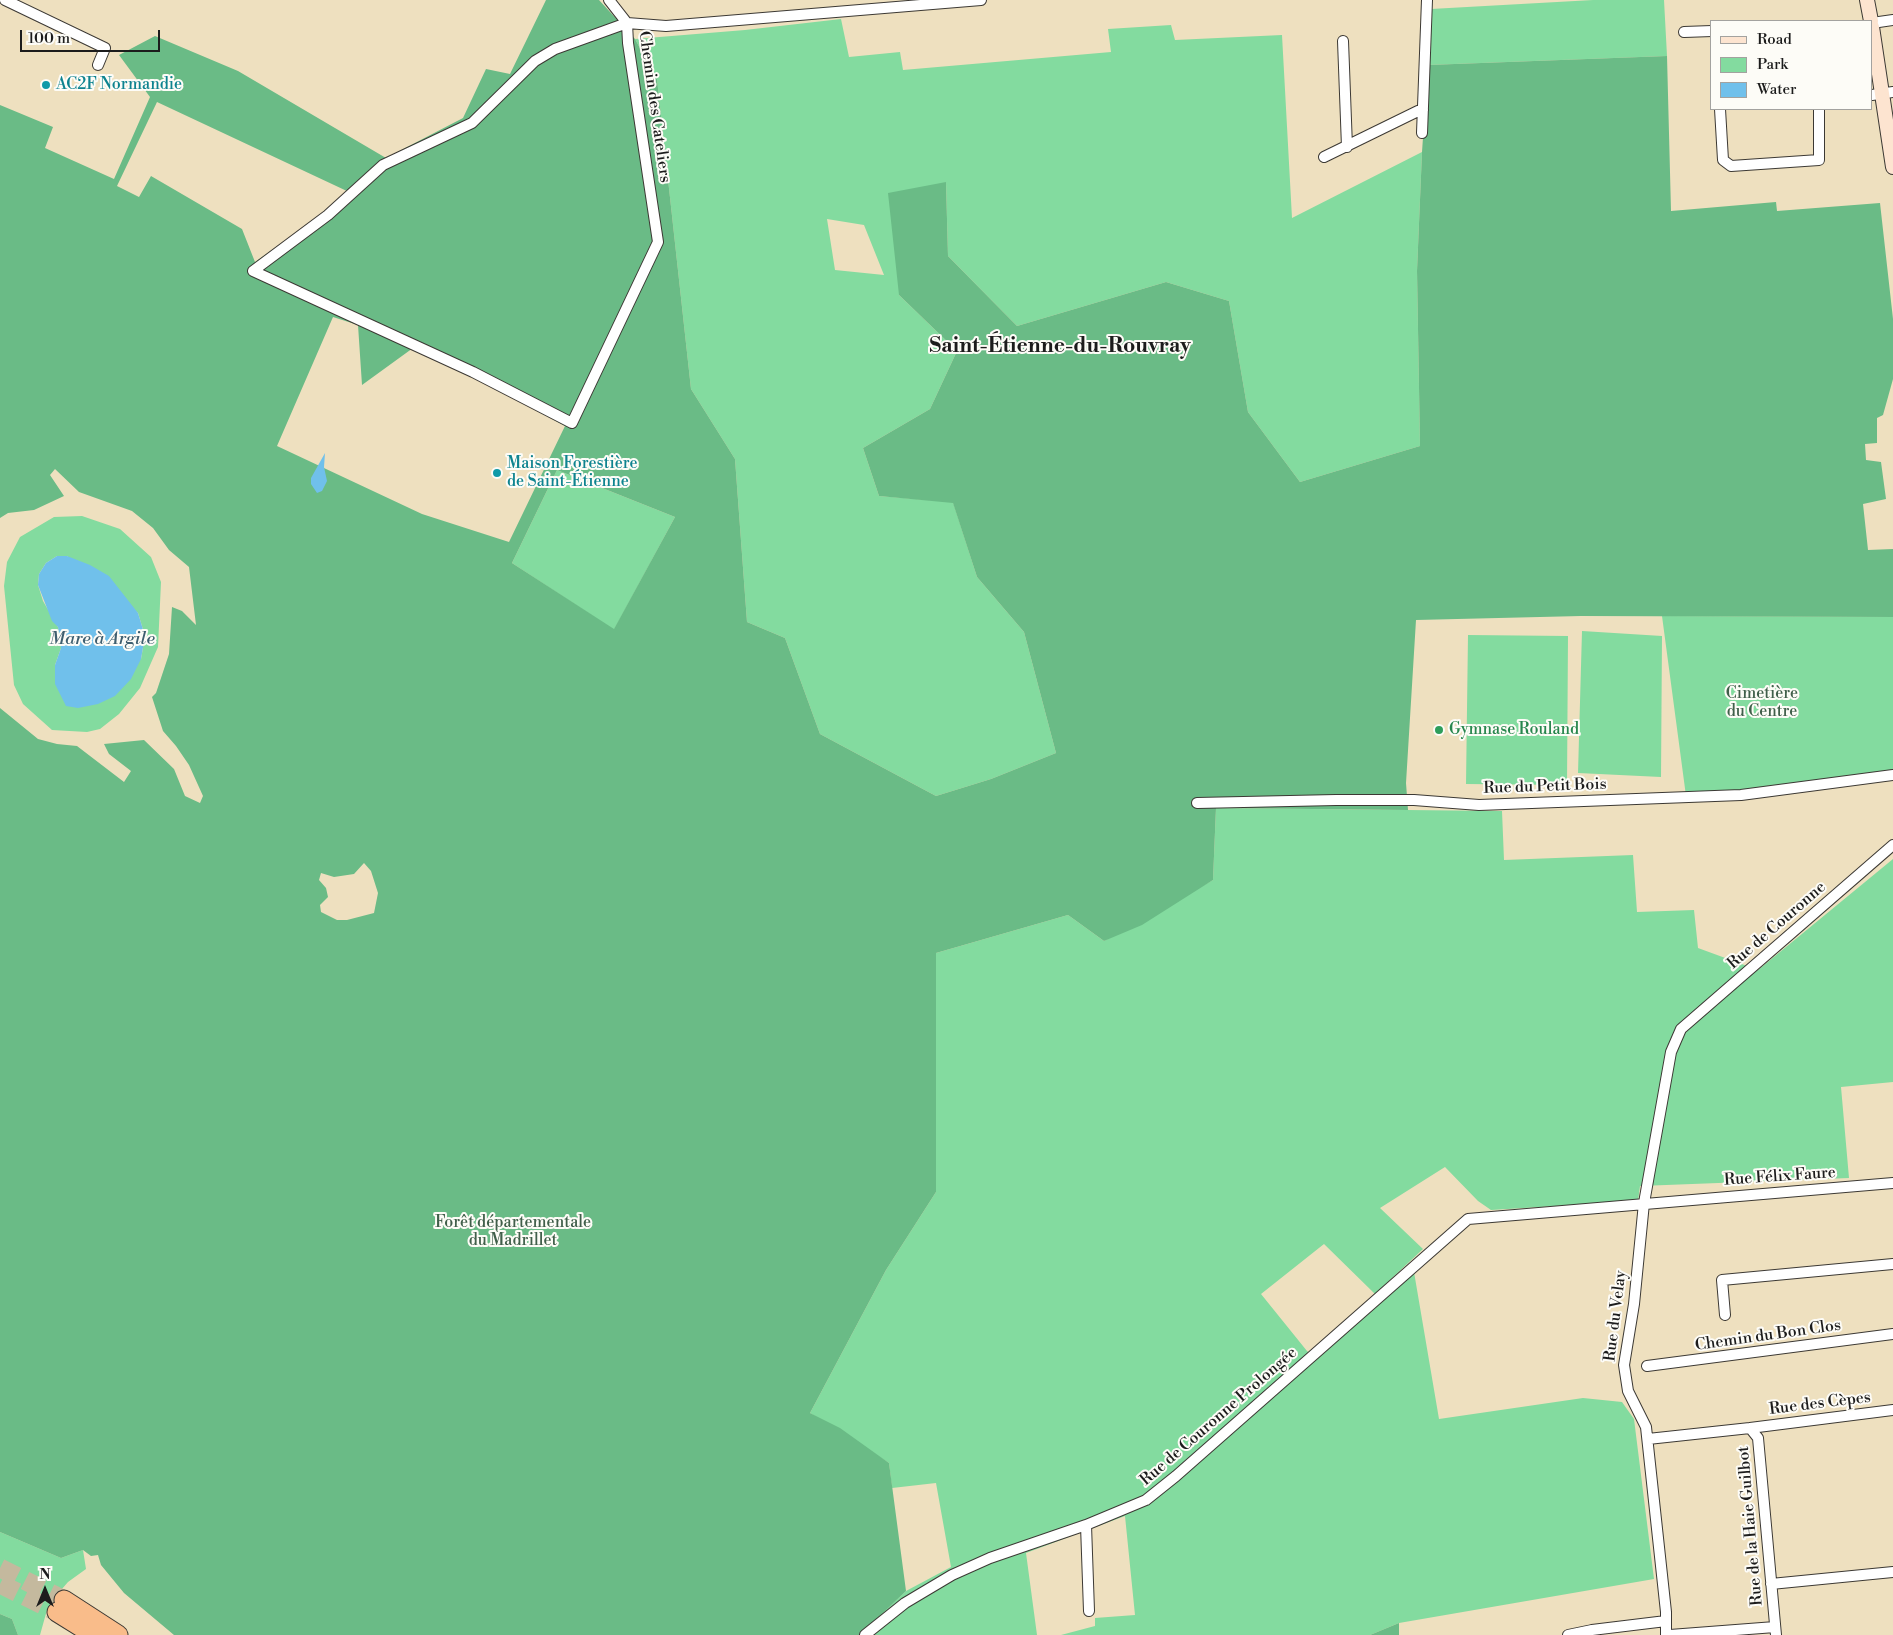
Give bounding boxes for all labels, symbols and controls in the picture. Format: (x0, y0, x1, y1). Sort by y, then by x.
scale bar (22, 20, 162, 52)
legend (1710, 20, 1873, 110)
text: 100 m (28, 29, 70, 48)
street label: Chemin des Cateliers (634, 30, 674, 184)
text: Road (1757, 30, 1792, 49)
text: Park (1757, 55, 1788, 74)
place label: AC2F Normandie (56, 75, 182, 95)
marker: AC2F Normandie (40, 79, 52, 91)
text: Water (1757, 80, 1796, 99)
district label: Saint-Étienne-du-Rouvray (929, 334, 1191, 360)
place label: Maison Forestière de Saint-Étienne (507, 454, 638, 492)
marker: Maison Forestière de Saint-Étienne (491, 467, 503, 479)
water label: Mare à Argile (49, 629, 155, 651)
park label: Cimetière du Centre (1726, 684, 1798, 722)
place label: Gymnase Rouland (1449, 720, 1579, 740)
marker: Gymnase Rouland (1433, 724, 1445, 736)
street label: Rue du Petit Bois (1483, 775, 1607, 799)
street label: Rue de Couronne (1724, 878, 1830, 974)
street label: Rue Félix Faure (1723, 1164, 1837, 1190)
park label: Forêt départementale du Madrillet (435, 1213, 591, 1251)
street label: Rue du Velay (1601, 1269, 1631, 1363)
street label: Chemin du Bon Clos (1694, 1316, 1842, 1356)
street label: Rue de Couronne Prolongée (1137, 1344, 1301, 1490)
street label: Rue des Cèpes (1768, 1388, 1872, 1420)
street label: Rue de la Haie Guilbot (1734, 1445, 1768, 1607)
north arrow (20, 1565, 70, 1615)
text: N (39, 1566, 51, 1584)

